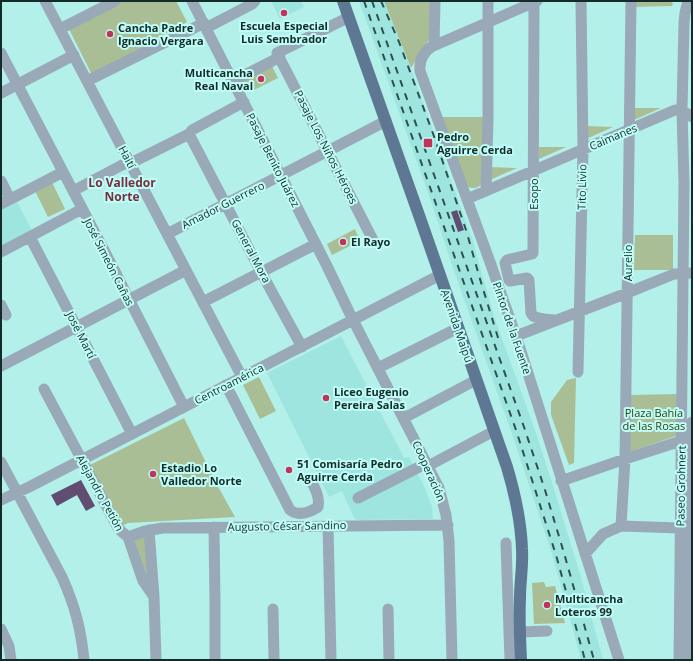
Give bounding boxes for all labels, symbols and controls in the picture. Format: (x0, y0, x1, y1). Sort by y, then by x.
marker: Escuela Especial Luis Sembrador (279, 8, 289, 18)
place label: Escuela Especial Luis Sembrador (240, 18, 328, 46)
place label: Cancha Padre Ignacio Vergara (118, 20, 204, 48)
marker: Cancha Padre Ignacio Vergara (105, 29, 115, 39)
place label: Multicancha Real Naval (185, 65, 253, 93)
marker: Multicancha Real Naval (256, 74, 266, 84)
street label: Pasaje Los Niños Héroes (291, 87, 362, 206)
street label: Pasaje Benito Juárez (243, 110, 304, 209)
street label: Caimanes (587, 120, 639, 153)
place label: Pedro Aguirre Cerda (437, 129, 513, 157)
marker: Pedro Aguirre Cerda (422, 137, 434, 149)
street label: Haití (115, 143, 140, 171)
street label: Tito Livio (574, 164, 589, 210)
district label: Lo Valledor Norte (88, 174, 156, 205)
street label: Amador Guerrero (179, 177, 267, 232)
street label: Esopo (526, 178, 541, 210)
street label: José Simeón Cañas (80, 215, 138, 308)
street label: General Mora (228, 216, 275, 285)
place label: El Rayo (351, 234, 391, 249)
marker: El Rayo (338, 237, 348, 247)
street label: Aurelio (620, 244, 635, 281)
street label: Pintor de la Fuente (490, 280, 535, 376)
street label: Avenida Maipú (438, 287, 477, 364)
street label: José Martí (63, 308, 100, 361)
street label: Centroamérica (192, 360, 266, 407)
place label: Liceo Eugenio Pereira Salas (334, 384, 409, 412)
marker: Liceo Eugenio Pereira Salas (321, 393, 331, 403)
park label: Plaza Bahía de las Rosas (623, 405, 685, 433)
street label: Cooperación (409, 438, 450, 504)
street label: Paseo Grohnert (672, 445, 689, 527)
street label: Alejandro Petión (73, 452, 128, 534)
place label: 51 Comisaría Pedro Aguirre Cerda (297, 456, 403, 484)
place label: Estadio Lo Valledor Norte (161, 460, 242, 488)
marker: 51 Comisaría Pedro Aguirre Cerda (284, 465, 294, 475)
marker: Estadio Lo Valledor Norte (148, 469, 158, 479)
street label: Augusto César Sandino (228, 517, 347, 534)
place label: Multicancha Loteros 99 (555, 591, 623, 619)
marker: Multicancha Loteros 99 (542, 600, 552, 610)

